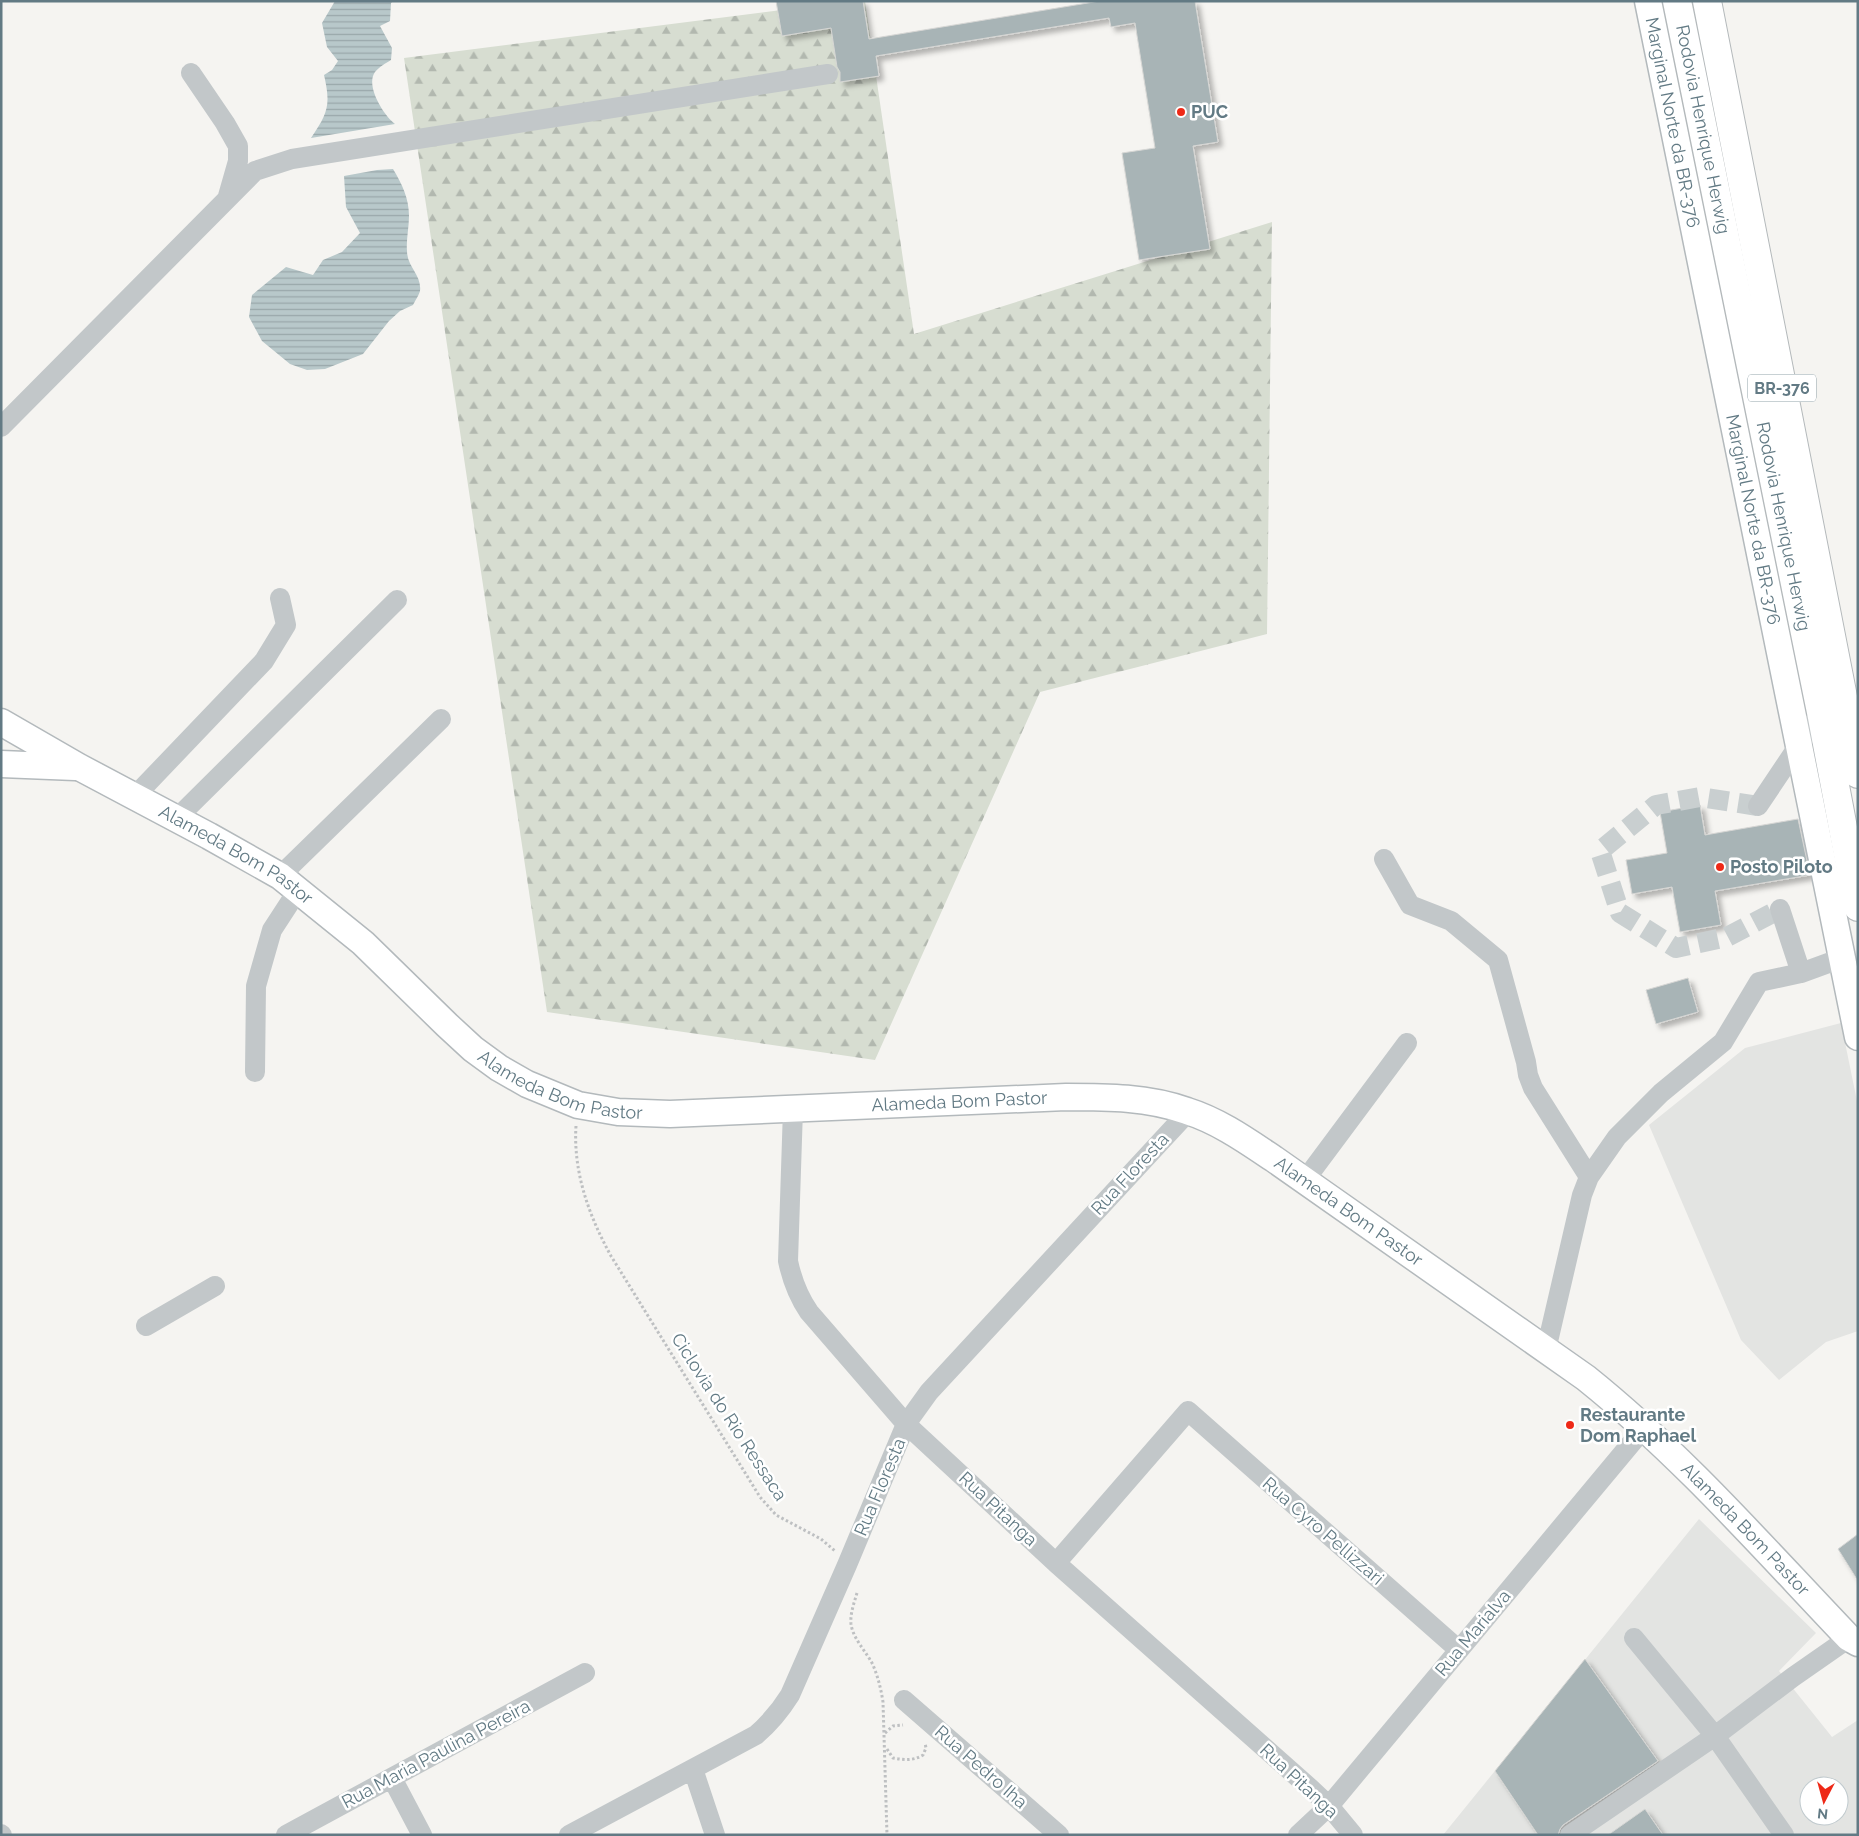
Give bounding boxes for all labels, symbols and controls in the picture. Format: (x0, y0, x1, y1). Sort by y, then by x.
street label: Marginal Norte da BR-376 (1642, 15, 1705, 230)
street label: Rodovia Henrique Herwig (1672, 23, 1735, 236)
place label: PUC (1191, 101, 1228, 122)
marker: PUC (1175, 106, 1187, 118)
road number: BR-376 (1748, 374, 1816, 402)
street label: Marginal Norte da BR-376 (1722, 412, 1785, 627)
street label: Rodovia Henrique Herwig (1752, 420, 1815, 633)
street label: Alameda Bom Pastor (156, 800, 318, 909)
place label: Posto Piloto (1730, 856, 1833, 877)
marker: Posto Piloto (1714, 861, 1726, 873)
street label: Alameda Bom Pastor (474, 1045, 644, 1123)
street label: Alameda Bom Pastor (871, 1087, 1048, 1115)
street label: Rua Floresta (1086, 1128, 1173, 1219)
street label: Alameda Bom Pastor (1271, 1152, 1427, 1270)
street label: Ciclovia do Rio Ressaca (667, 1329, 792, 1504)
place label: Restaurante Dom Raphael (1580, 1404, 1696, 1446)
marker: Restaurante Dom Raphael (1564, 1419, 1576, 1431)
street label: Rua Floresta (850, 1435, 910, 1539)
street label: Alameda Bom Pastor (1677, 1458, 1815, 1600)
street label: Rua Pitanga (955, 1467, 1042, 1550)
street label: Rua Cyro Pellizzari (1259, 1472, 1388, 1589)
street label: Rua Marialva (1430, 1585, 1515, 1680)
street label: Rua Maria Paulina Pereira (338, 1695, 534, 1812)
street label: Rua Pedro Iha (931, 1721, 1032, 1812)
street label: Rua Pitanga (1256, 1739, 1343, 1822)
north arrow (1799, 1776, 1849, 1826)
text: N (1816, 1805, 1829, 1822)

